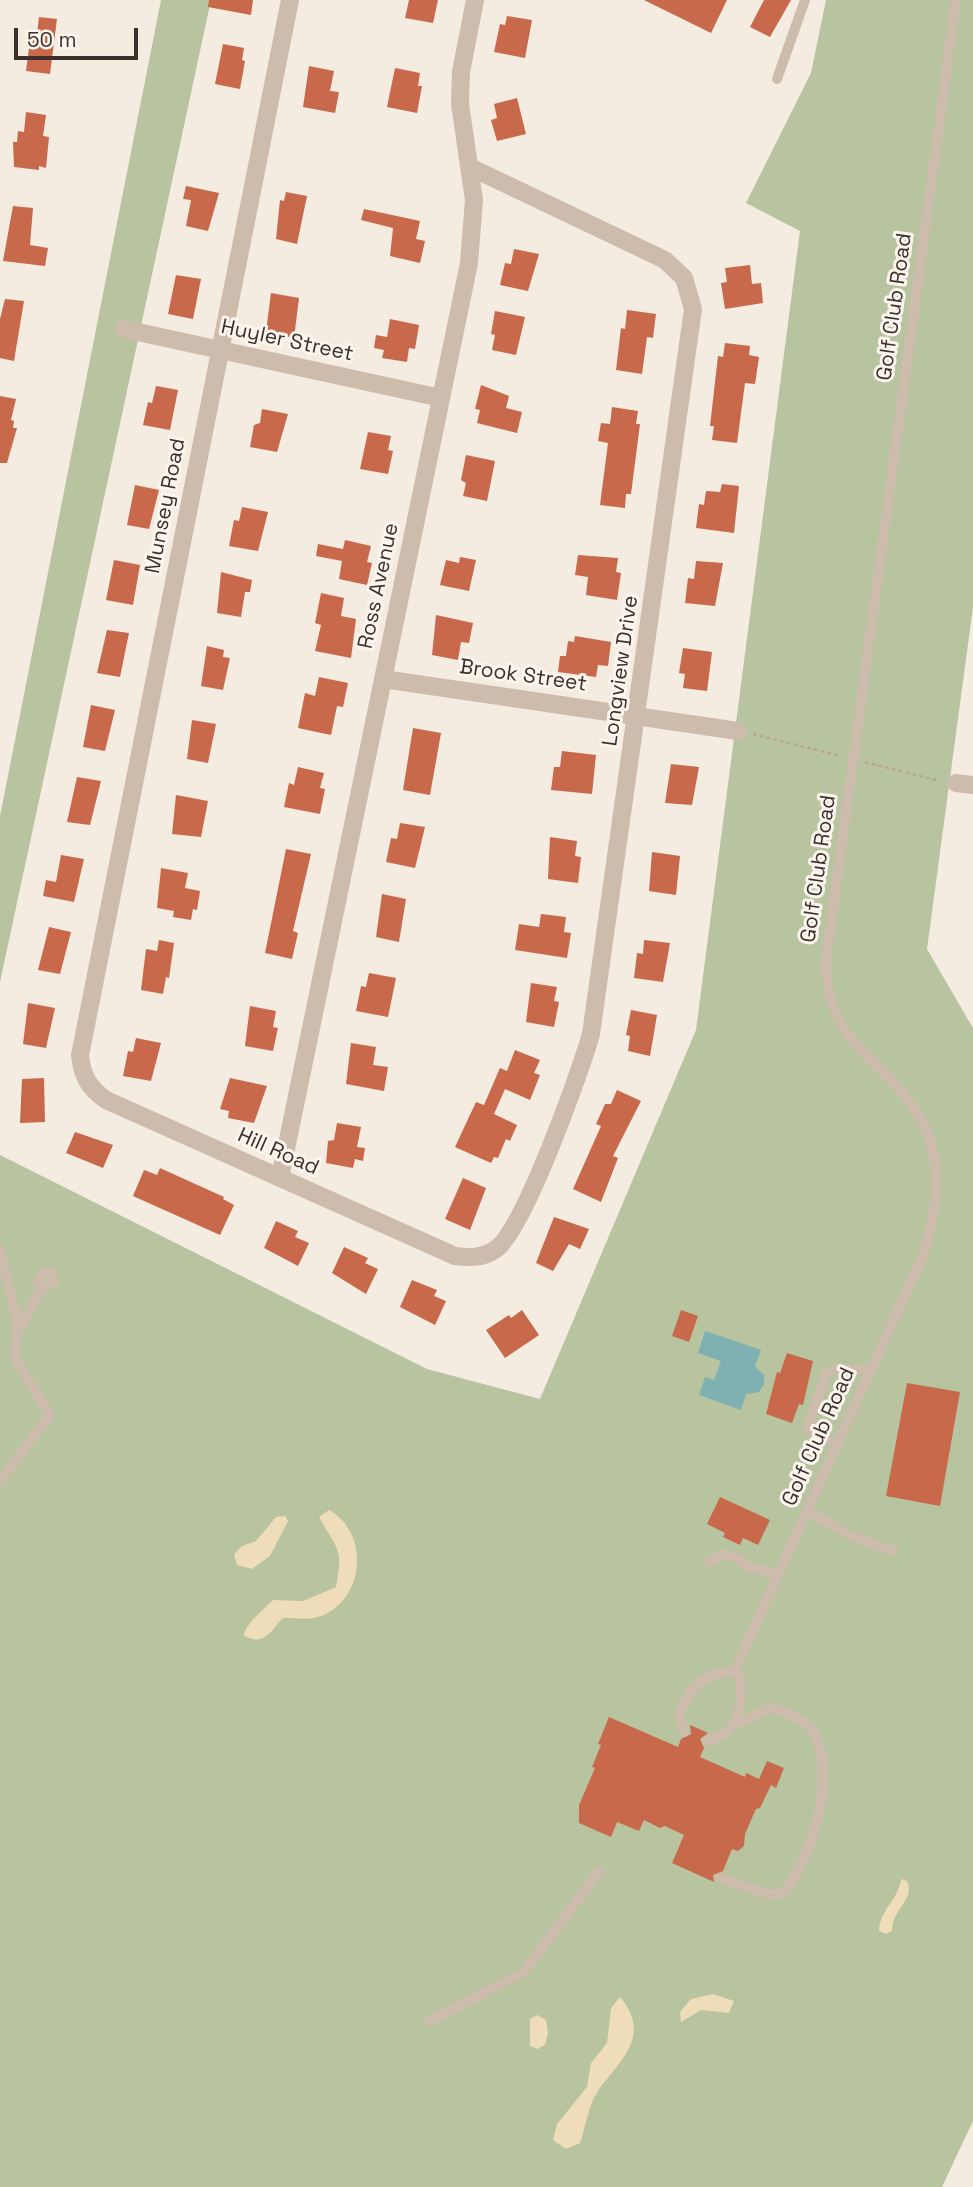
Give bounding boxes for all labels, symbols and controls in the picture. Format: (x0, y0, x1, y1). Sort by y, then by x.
scale bar (18, 14, 142, 58)
text: 50 m (27, 26, 77, 53)
street label: Golf Club Road (872, 232, 918, 382)
street label: Huyler Street (219, 315, 355, 367)
street label: Munsey Road (141, 436, 191, 576)
street label: Ross Avenue (353, 521, 405, 651)
street label: Longview Drive (598, 594, 644, 748)
street label: Brook Street (458, 655, 588, 697)
street label: Golf Club Road (796, 794, 842, 944)
street label: Hill Road (234, 1123, 322, 1181)
street label: Golf Club Road (777, 1364, 861, 1510)

